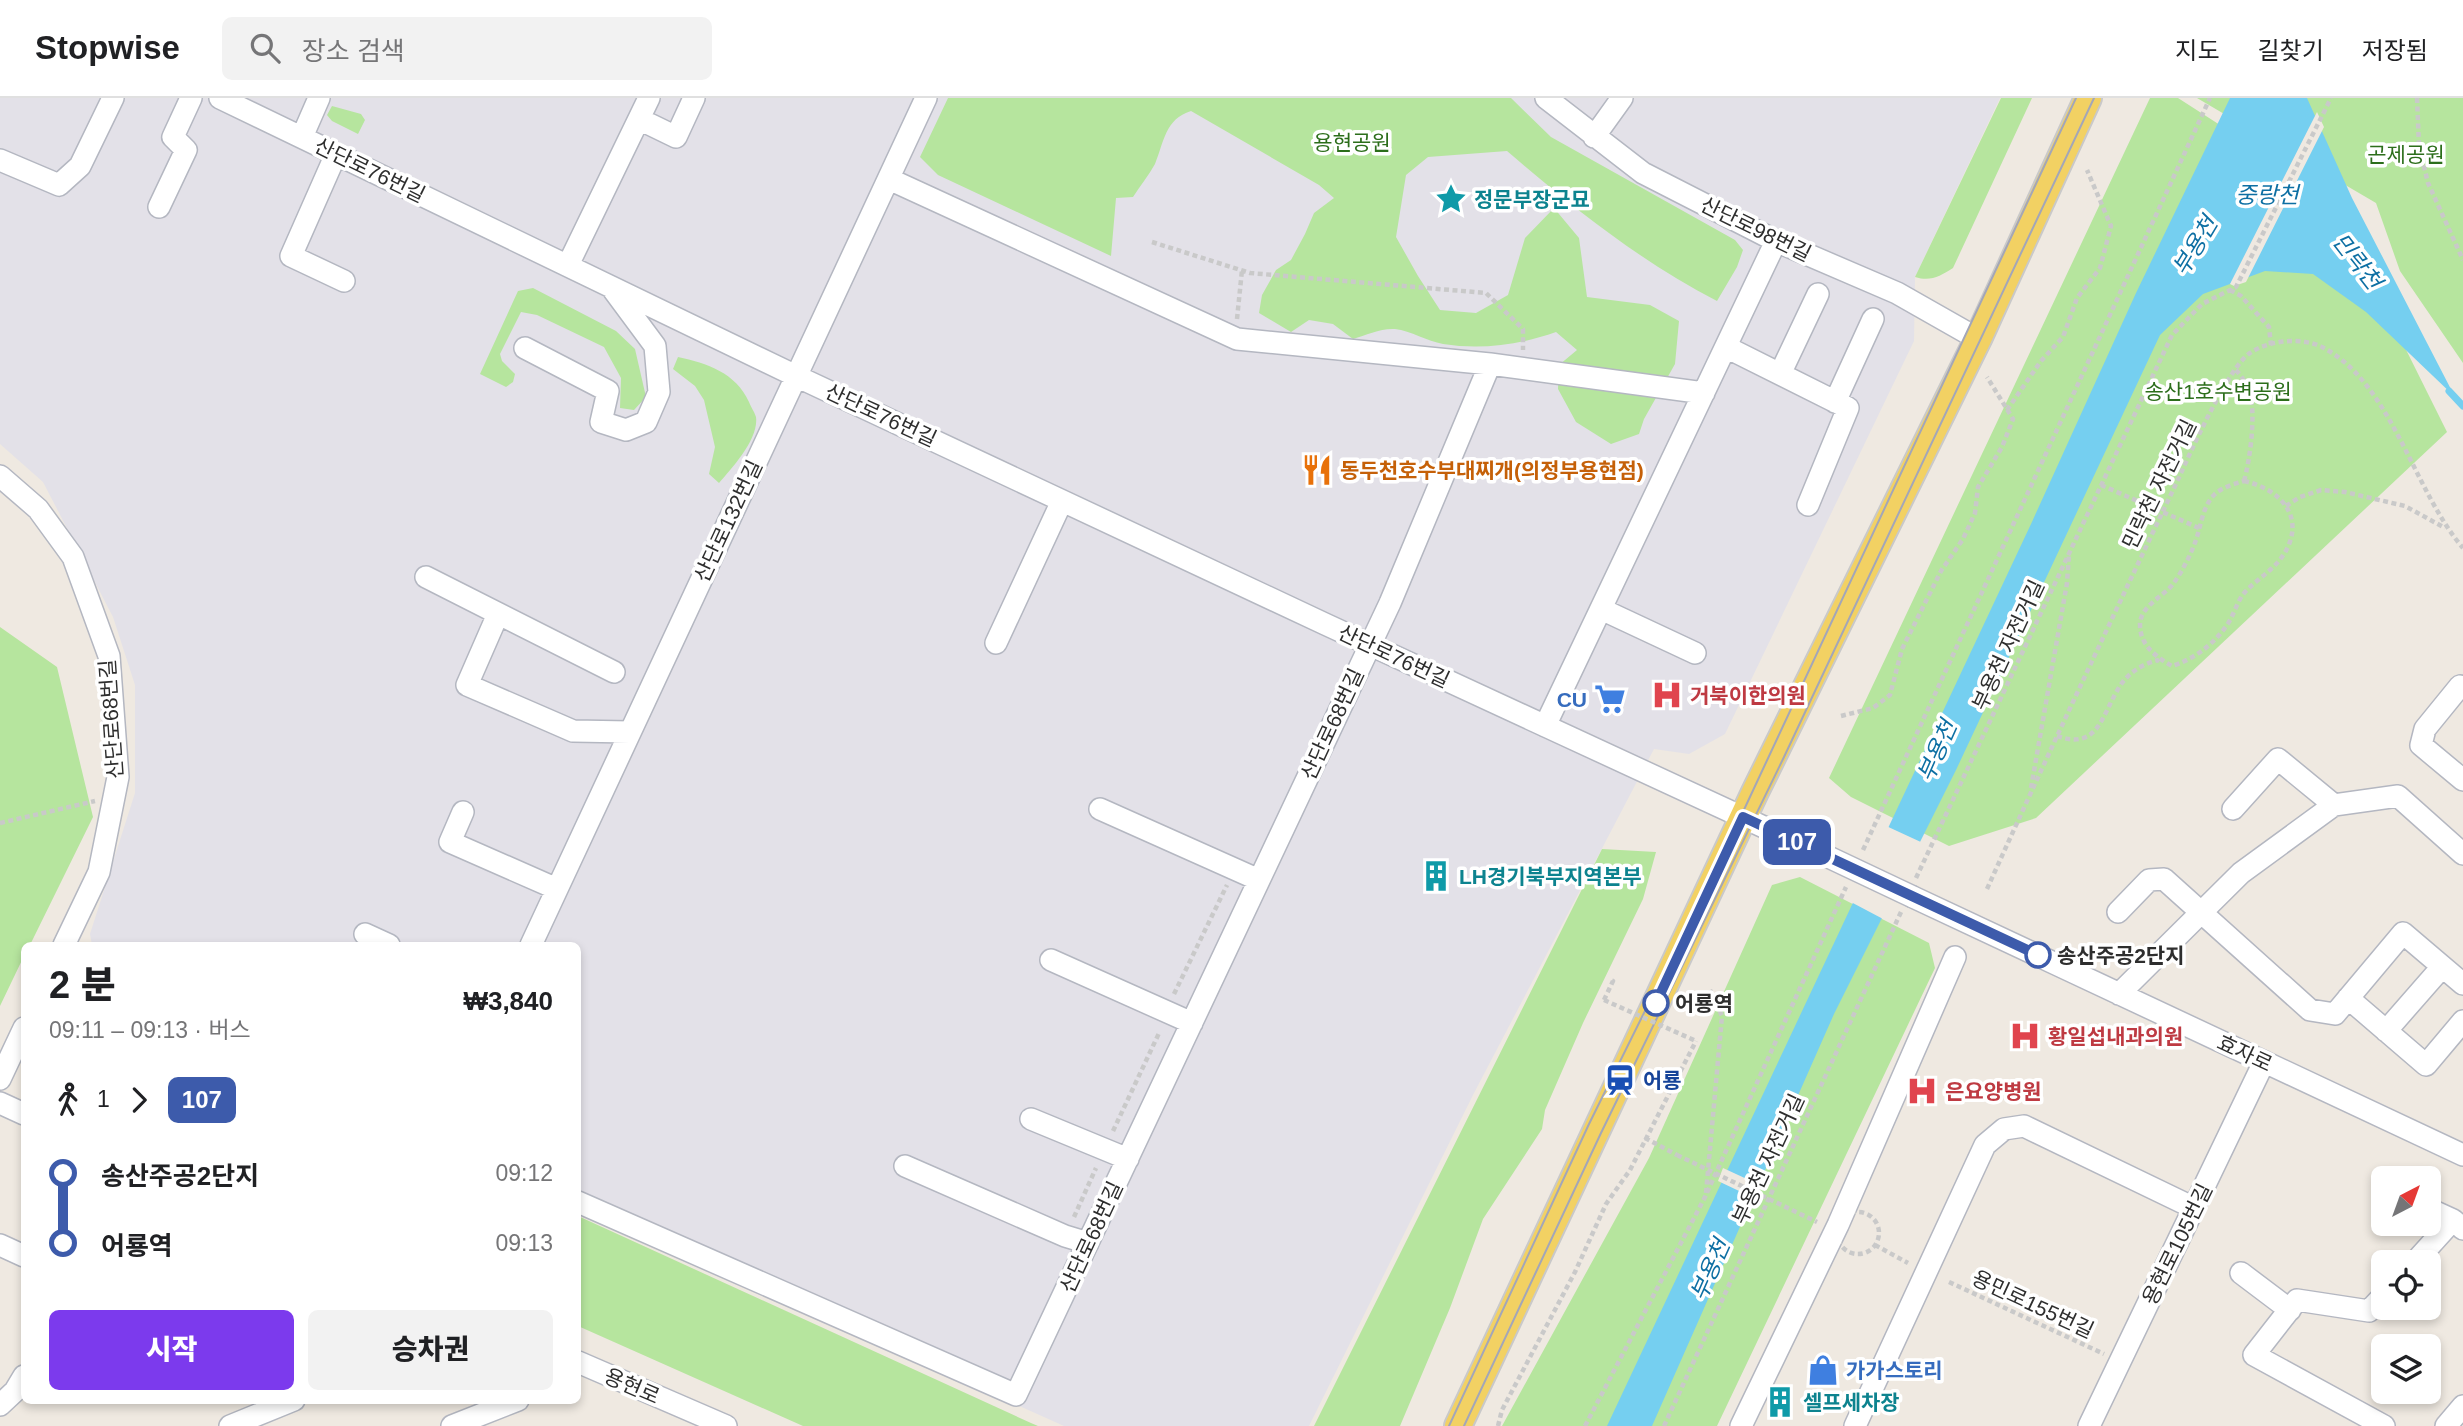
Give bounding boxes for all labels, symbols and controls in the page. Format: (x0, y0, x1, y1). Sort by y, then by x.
search box (222, 17, 712, 80)
text: Stopwise (35, 29, 180, 66)
icon: search (246, 29, 284, 67)
text: 장소 검색 (302, 36, 405, 66)
text: 지도 (2175, 37, 2220, 64)
text: 길찾기 (2258, 37, 2324, 64)
text: 저장됨 (2362, 37, 2428, 64)
park label: 용현공원 (1313, 131, 1391, 154)
street label: 산단로76번길 (311, 133, 429, 207)
park label: 곤제공원 (2367, 143, 2445, 166)
place icon: 정문부장군묘 (1434, 182, 1468, 216)
water label: 중랑천 (2235, 182, 2302, 208)
place label: 정문부장군묘 (1474, 188, 1590, 211)
street label: 산단로98번길 (1697, 192, 1815, 266)
water label: 부용천 (2168, 210, 2224, 280)
water label: 민락천 (2327, 228, 2389, 296)
street label: 산단로76번길 (822, 379, 940, 451)
park label: 송산1호수변공원 (2145, 380, 2291, 403)
street label: 민락천 자전거길 (2118, 416, 2200, 552)
restaurant icon: 동두천호수부대찌개(의정부용현점) (1300, 453, 1334, 487)
street label: 산단로132번길 (690, 456, 766, 586)
place label: 동두천호수부대찌개(의정부용현점) (1340, 459, 1644, 482)
street label: 부용천 자전거길 (1968, 576, 2048, 714)
street label: 산단로76번길 (1335, 620, 1453, 692)
street label: 산단로68번길 (95, 658, 127, 780)
street label: 산단로68번길 (1296, 665, 1368, 783)
hospital icon: 거북이한의원 (1650, 678, 1684, 712)
supermarket icon: CU (1593, 682, 1627, 716)
place label: 거북이한의원 (1690, 684, 1806, 707)
place label: CU (1557, 688, 1587, 711)
water label: 부용천 (1912, 714, 1963, 785)
line badge: 107 (1757, 819, 1837, 865)
text: 107 (1777, 828, 1817, 855)
building icon: LH경기북부지역본부 (1419, 859, 1453, 893)
place label: LH경기북부지역본부 (1459, 865, 1642, 888)
marker: 송산주공2단지 (2025, 942, 2051, 968)
place label: 송산주공2단지 (2057, 944, 2185, 967)
text: 2 분 (49, 964, 116, 1006)
text: ₩3,840 (463, 986, 553, 1016)
marker: 어룡역 (1643, 990, 1669, 1016)
place label: 어룡역 (1675, 992, 1733, 1015)
text: 09:11 – 09:13 · 버스 (49, 1017, 251, 1043)
hospital icon: 황일섭내과의원 (2008, 1019, 2042, 1053)
place label: 황일섭내과의원 (2048, 1025, 2183, 1048)
street label: 효자로 (2214, 1030, 2276, 1076)
station icon: 어룡 (1603, 1063, 1637, 1097)
place label: 어룡 (1643, 1069, 1682, 1092)
hospital icon: 은요양병원 (1905, 1074, 1939, 1108)
place label: 은요양병원 (1945, 1080, 2042, 1103)
icon: walk (49, 1081, 87, 1119)
icon: forward (120, 1081, 158, 1119)
text: 1 (97, 1086, 110, 1112)
text: 107 (182, 1086, 222, 1113)
street label: 부용천 자전거길 (1728, 1090, 1808, 1228)
text: 09:12 (495, 1160, 553, 1186)
text: 송산주공2단지 (101, 1161, 259, 1191)
north arrow (2371, 1166, 2441, 1236)
map controls (2371, 1166, 2441, 1404)
street label: 산단로68번길 (1055, 1178, 1127, 1296)
street label: 용현로105번길 (2138, 1180, 2216, 1308)
text: 09:13 (495, 1230, 553, 1256)
text: 어룡역 (101, 1231, 173, 1261)
water label: 부용천 (1685, 1233, 1736, 1304)
button: locate (2371, 1250, 2441, 1320)
street label: 용민로155번길 (1968, 1266, 2098, 1342)
button: 시작 (49, 1310, 294, 1390)
button: 승차권 (308, 1310, 553, 1390)
button: layers (2371, 1334, 2441, 1404)
shop icon: 가가스토리 (1806, 1353, 1840, 1387)
place label: 가가스토리 (1846, 1359, 1943, 1382)
street label: 용현로 (601, 1364, 663, 1408)
building icon: 셀프세차장 (1763, 1385, 1797, 1419)
place label: 셀프세차장 (1803, 1391, 1900, 1414)

